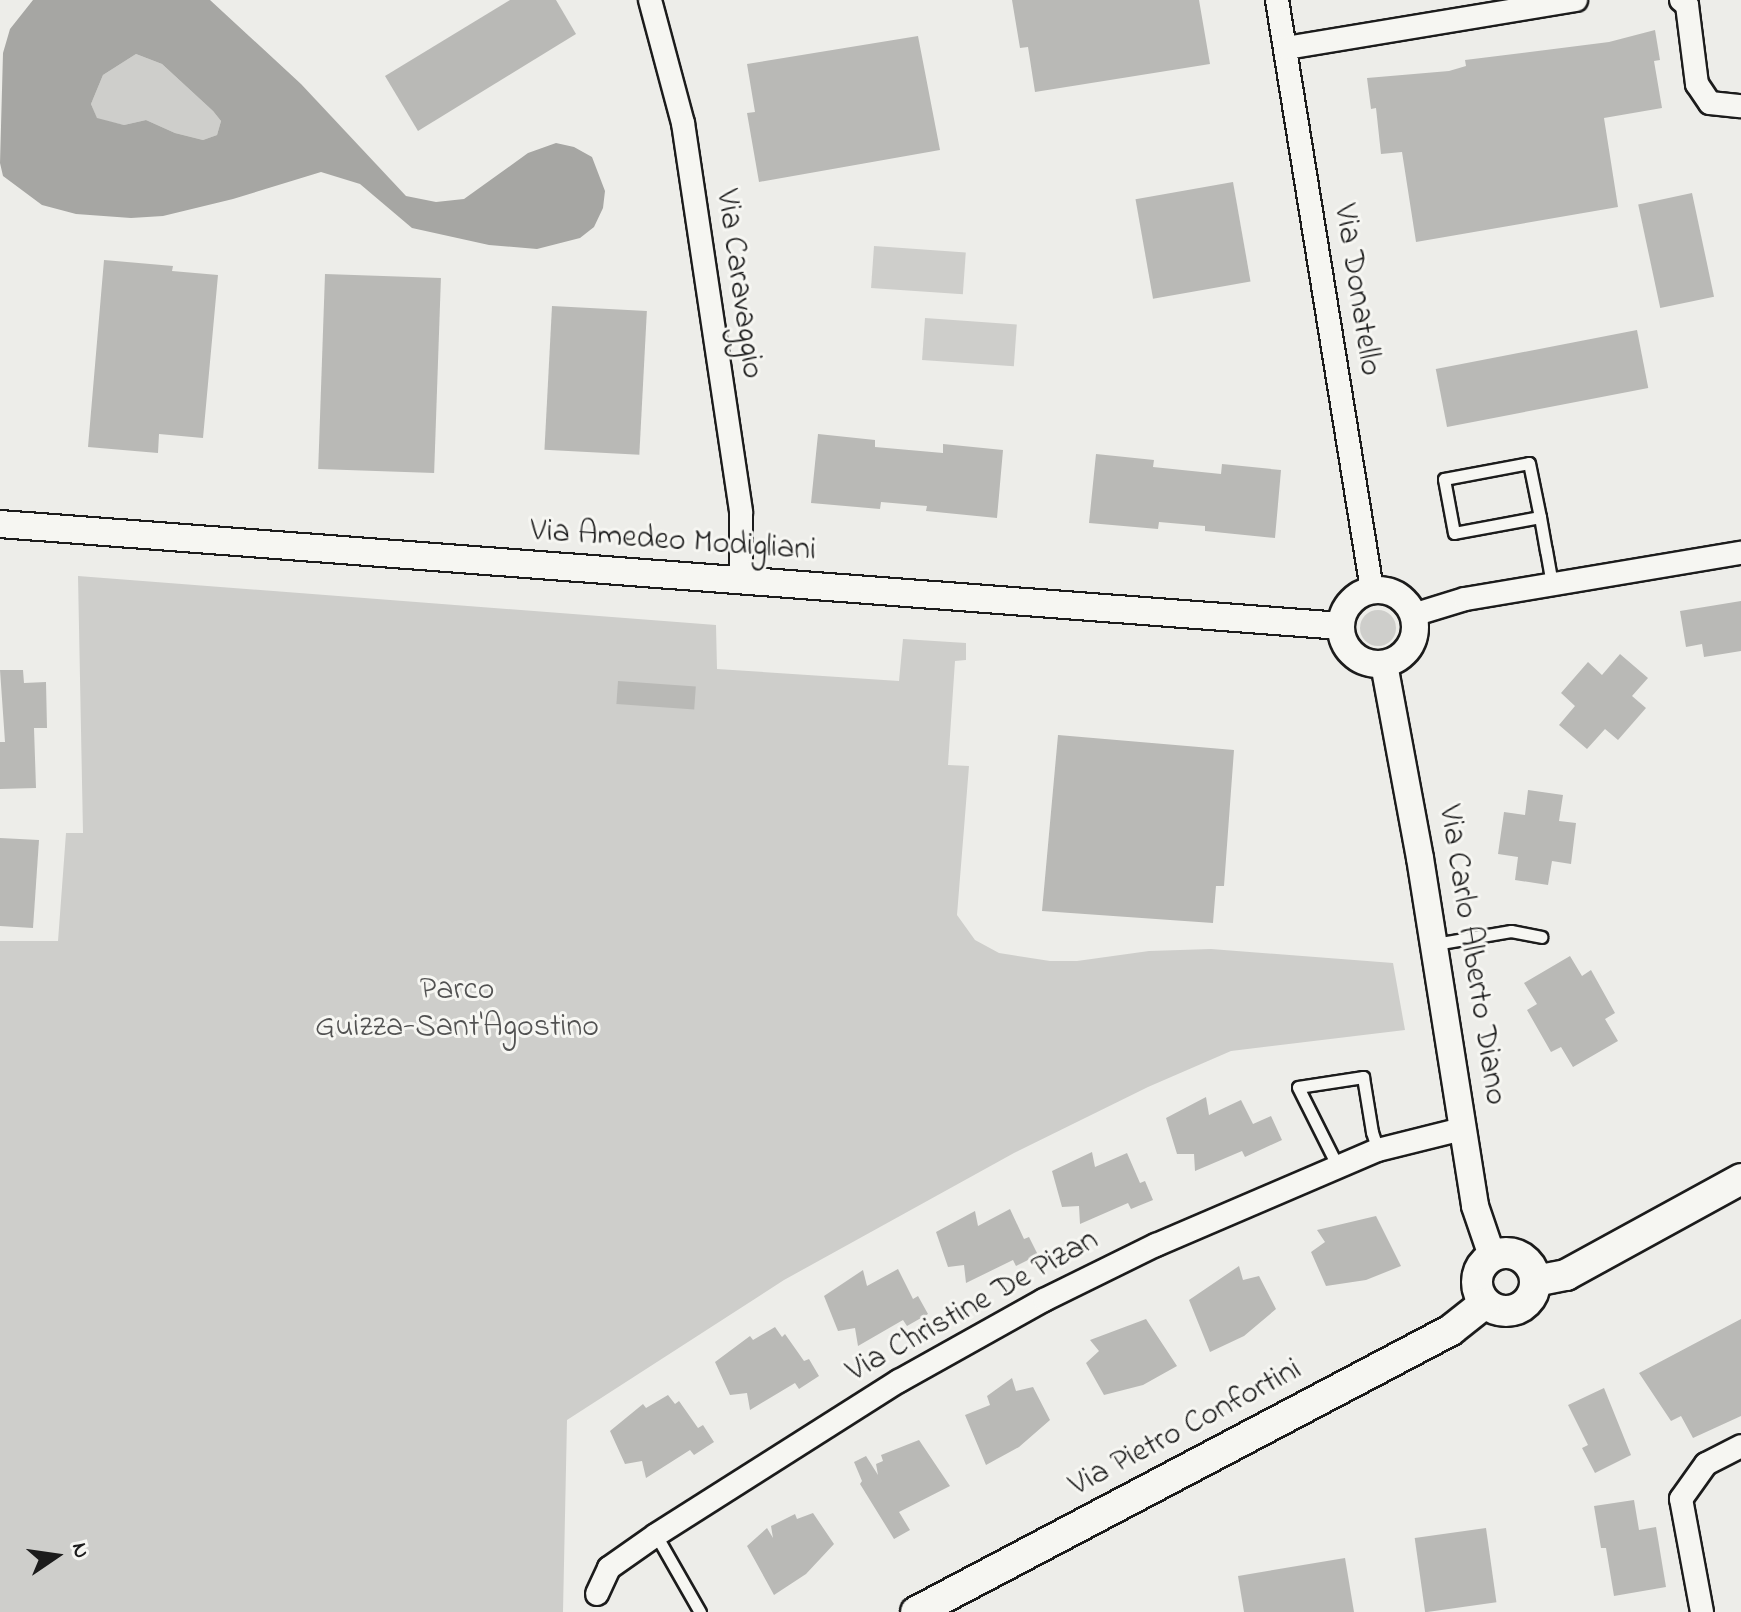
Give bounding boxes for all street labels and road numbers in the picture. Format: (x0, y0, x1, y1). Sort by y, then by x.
street label: Via Caravaggio (706, 187, 770, 381)
street label: Via Donatello (1323, 201, 1389, 379)
street label: Via Amedeo Modigliani (529, 513, 817, 571)
street label: Via Carlo Alberto Diano (1428, 802, 1514, 1108)
street label: Via Christine De Pizan (841, 1222, 1105, 1392)
street label: Via Pietro Confortini (1063, 1352, 1309, 1506)

